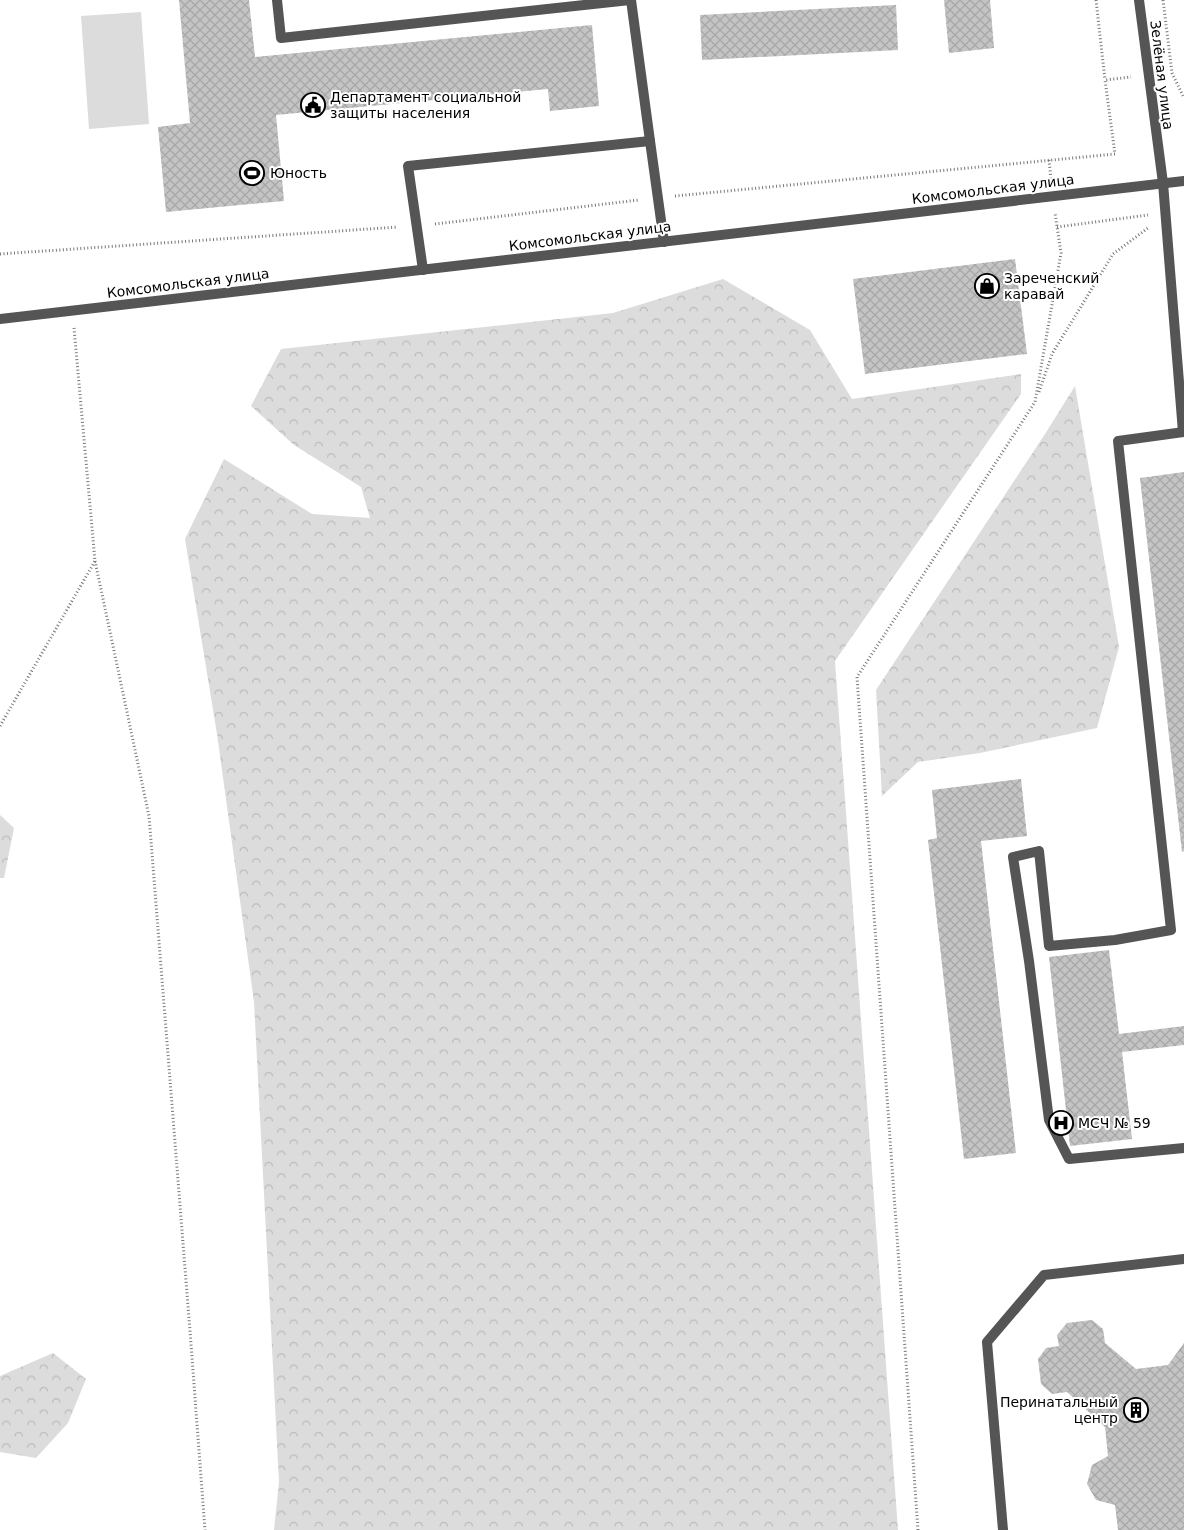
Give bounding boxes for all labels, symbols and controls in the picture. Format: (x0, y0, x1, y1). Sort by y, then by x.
street label: Зелёная улица (1147, 19, 1177, 131)
place label: Департамент социальной защиты населения (330, 89, 521, 121)
public building icon: Департамент социальной защиты населения (300, 92, 326, 118)
sports icon: Юность (239, 160, 265, 186)
place label: Юность (270, 165, 327, 181)
street label: Комсомольская улица (911, 171, 1075, 207)
street label: Комсомольская улица (508, 218, 672, 254)
street label: Комсомольская улица (106, 265, 270, 301)
place label: Зареченский каравай (1004, 270, 1099, 302)
shop icon: Зареченский каравай (974, 273, 1000, 299)
hospital icon: МСЧ № 59 (1048, 1110, 1074, 1136)
place label: МСЧ № 59 (1078, 1115, 1151, 1131)
place label: Перинатальный центр (1000, 1394, 1118, 1426)
building icon: Перинатальный центр (1123, 1397, 1149, 1423)

